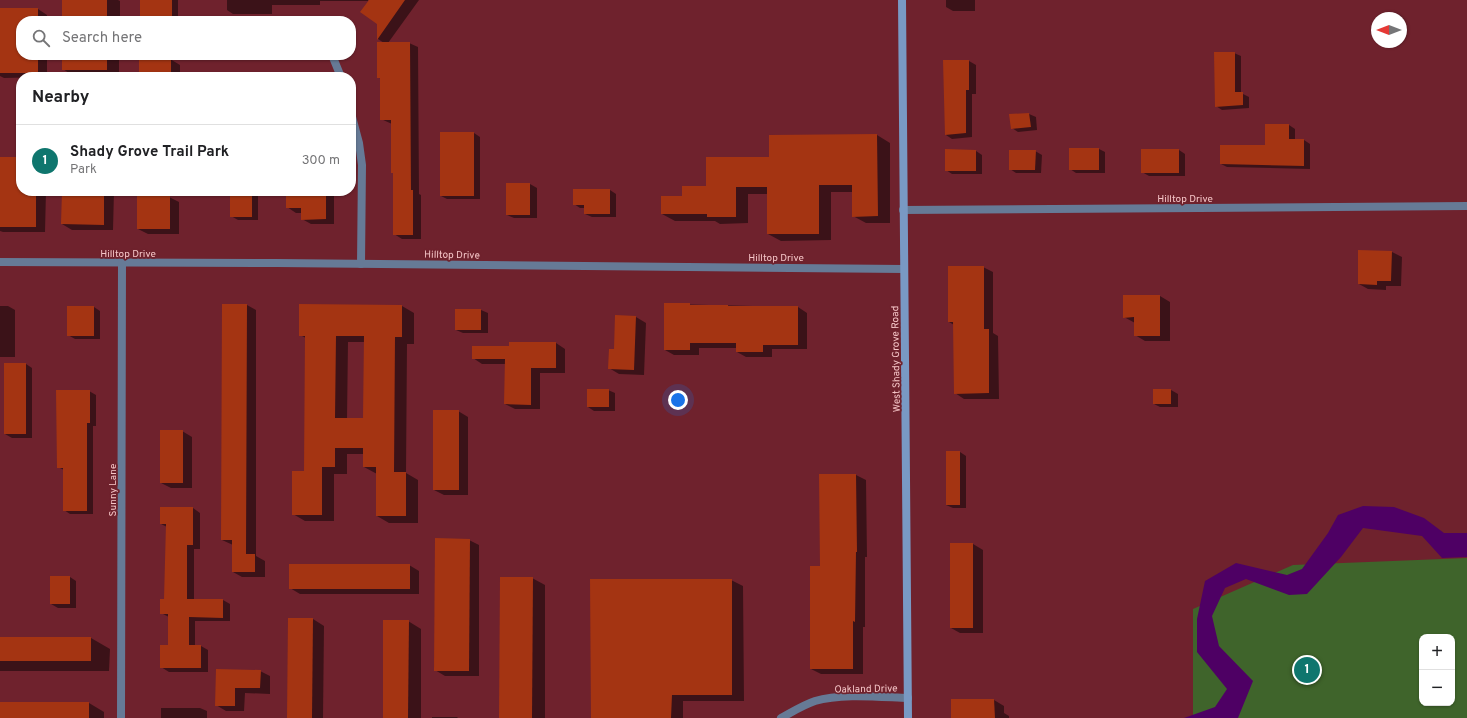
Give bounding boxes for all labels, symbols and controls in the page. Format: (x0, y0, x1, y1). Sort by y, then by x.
north arrow (1371, 12, 1407, 48)
search box (16, 16, 356, 60)
icon: search (30, 27, 52, 49)
text: Search here (62, 29, 142, 48)
text: Nearby (32, 87, 89, 109)
text: Shady Grove Trail Park (70, 143, 229, 162)
text: 1 (42, 153, 48, 169)
text: 300 m (302, 153, 340, 169)
text: Park (70, 162, 97, 178)
street label: Hilltop Drive (1157, 193, 1213, 206)
street label: Hilltop Drive (100, 248, 156, 261)
street label: Hilltop Drive (424, 249, 480, 262)
street label: Hilltop Drive (748, 252, 804, 265)
street label: West Shady Grove Road (889, 306, 904, 412)
your location (668, 390, 688, 410)
street label: Sunny Lane (107, 464, 120, 516)
map controls (1419, 634, 1455, 706)
button: + (1419, 634, 1455, 670)
pin: 1 (1294, 655, 1320, 685)
button: − (1419, 670, 1455, 706)
street label: Oakland Drive (834, 682, 898, 697)

